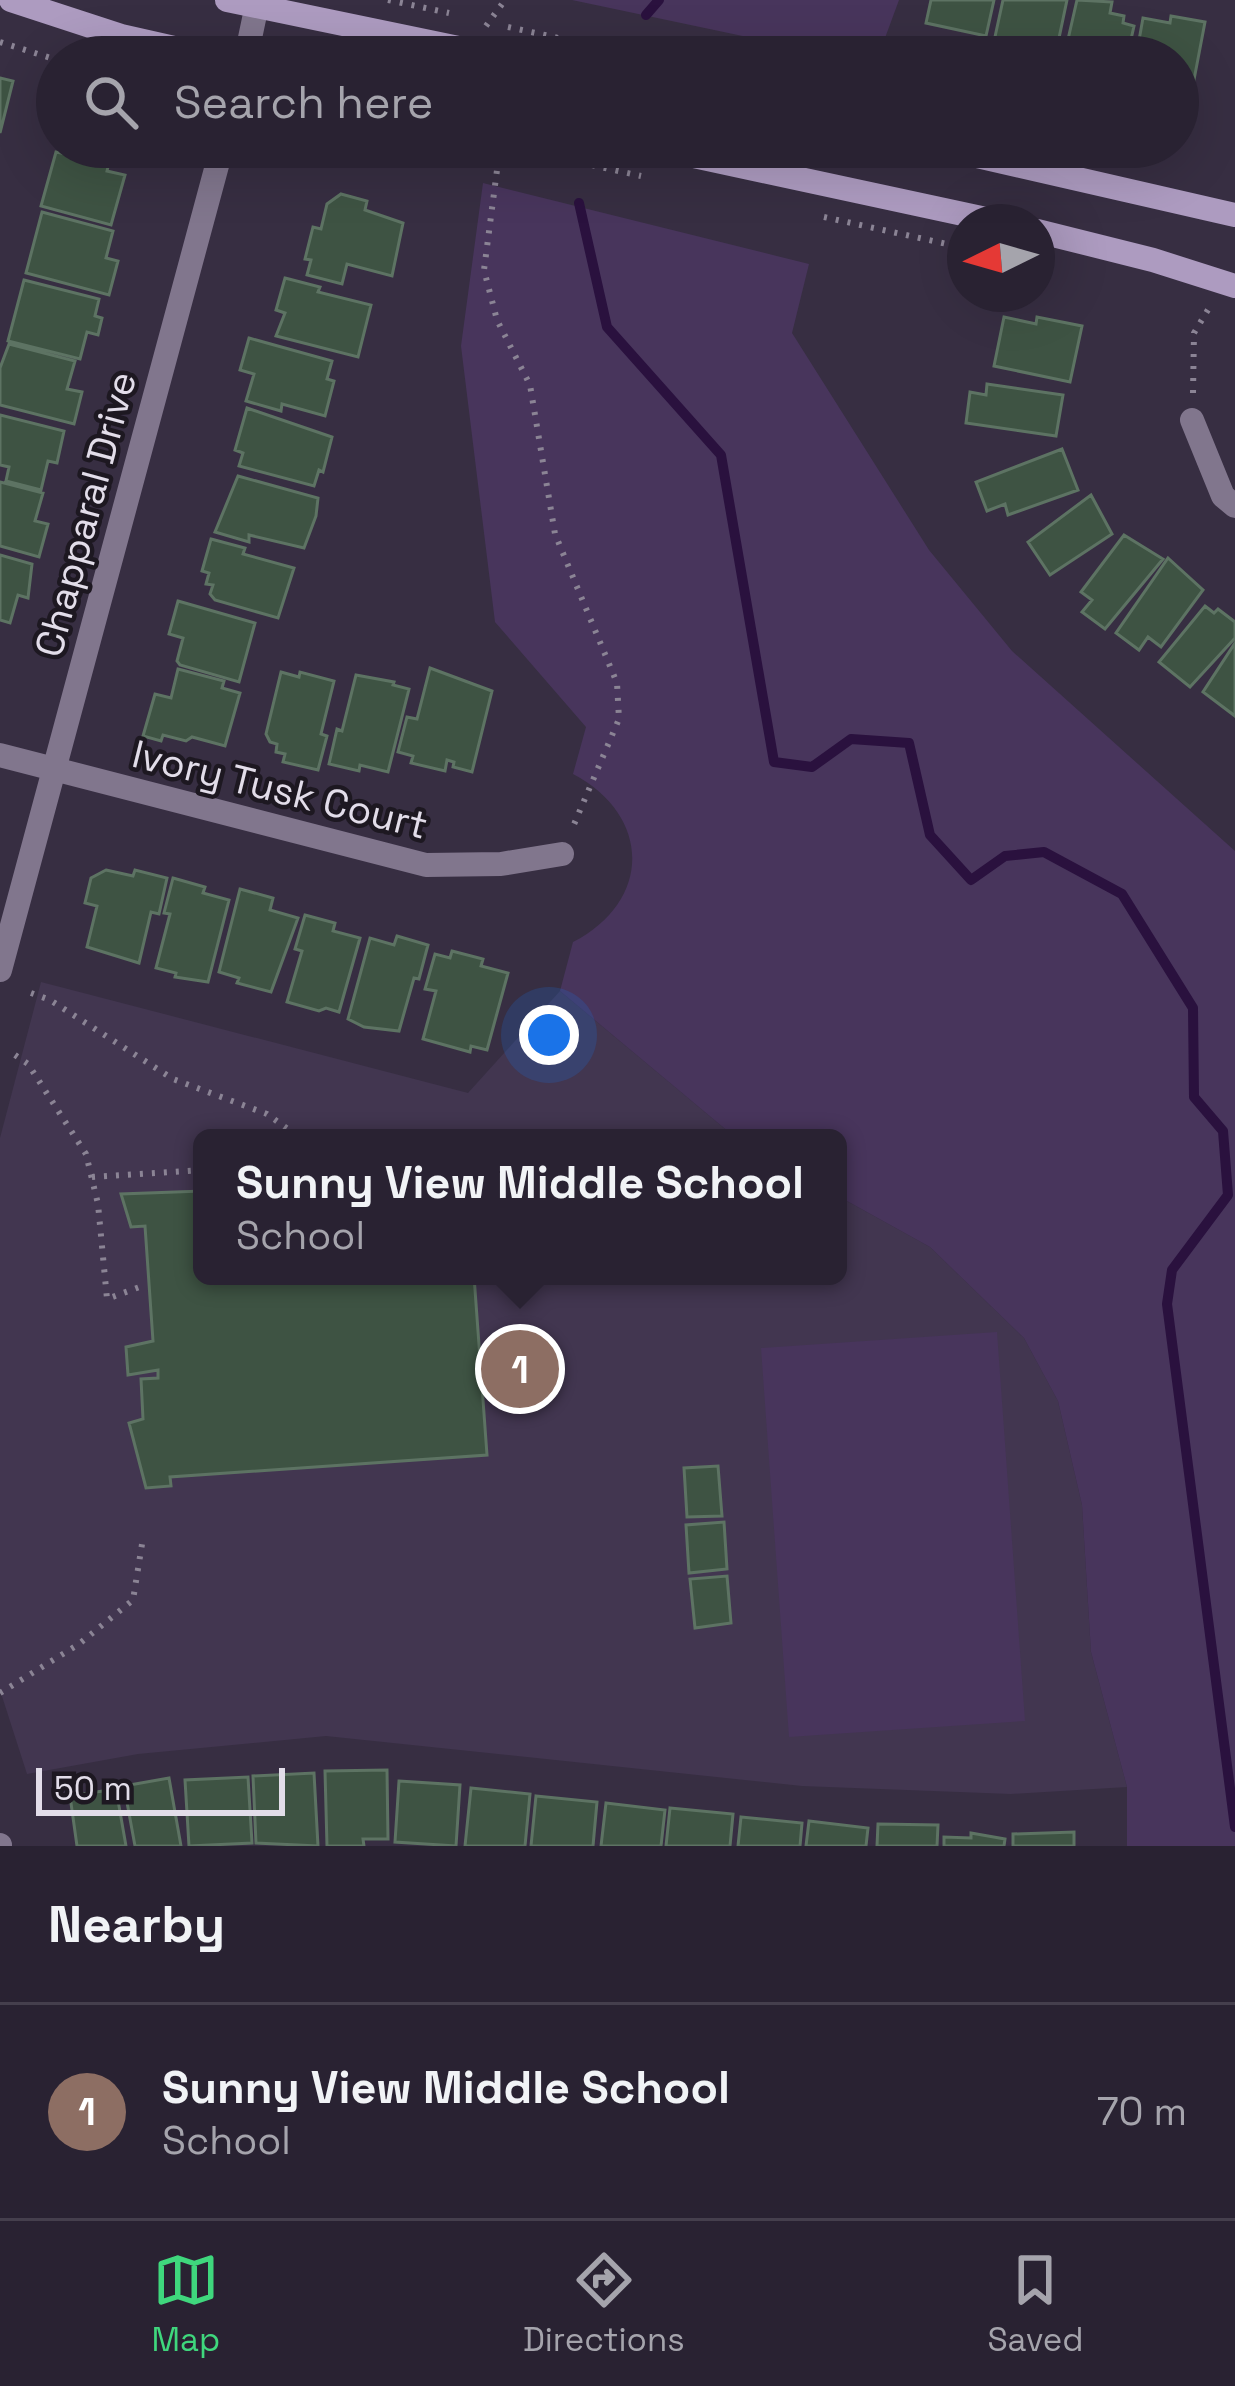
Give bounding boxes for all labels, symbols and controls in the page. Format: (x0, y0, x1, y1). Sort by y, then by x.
search box (36, 36, 1199, 168)
icon: search (78, 69, 144, 135)
text: Search here (174, 74, 433, 131)
north arrow (947, 204, 1055, 312)
street label: Chapparal Drive (24, 366, 147, 662)
street label: Ivory Tusk Court (127, 729, 433, 850)
your location (519, 1005, 579, 1065)
popup (193, 1129, 847, 1285)
text: Sunny View Middle School (236, 1154, 804, 1211)
text: School (236, 1211, 365, 1260)
pin: 1 (481, 1324, 559, 1414)
scale bar (36, 1762, 285, 1815)
text: 50 m (54, 1768, 132, 1810)
text: Nearby (48, 1892, 225, 1957)
text: Sunny View Middle School (162, 2059, 730, 2116)
text: 1 (78, 2087, 96, 2136)
text: 70 m (1097, 2087, 1187, 2136)
text: School (162, 2116, 291, 2165)
tab: Map (151, 2247, 220, 2361)
tab: Directions (523, 2247, 685, 2361)
tab: Saved (987, 2247, 1084, 2361)

